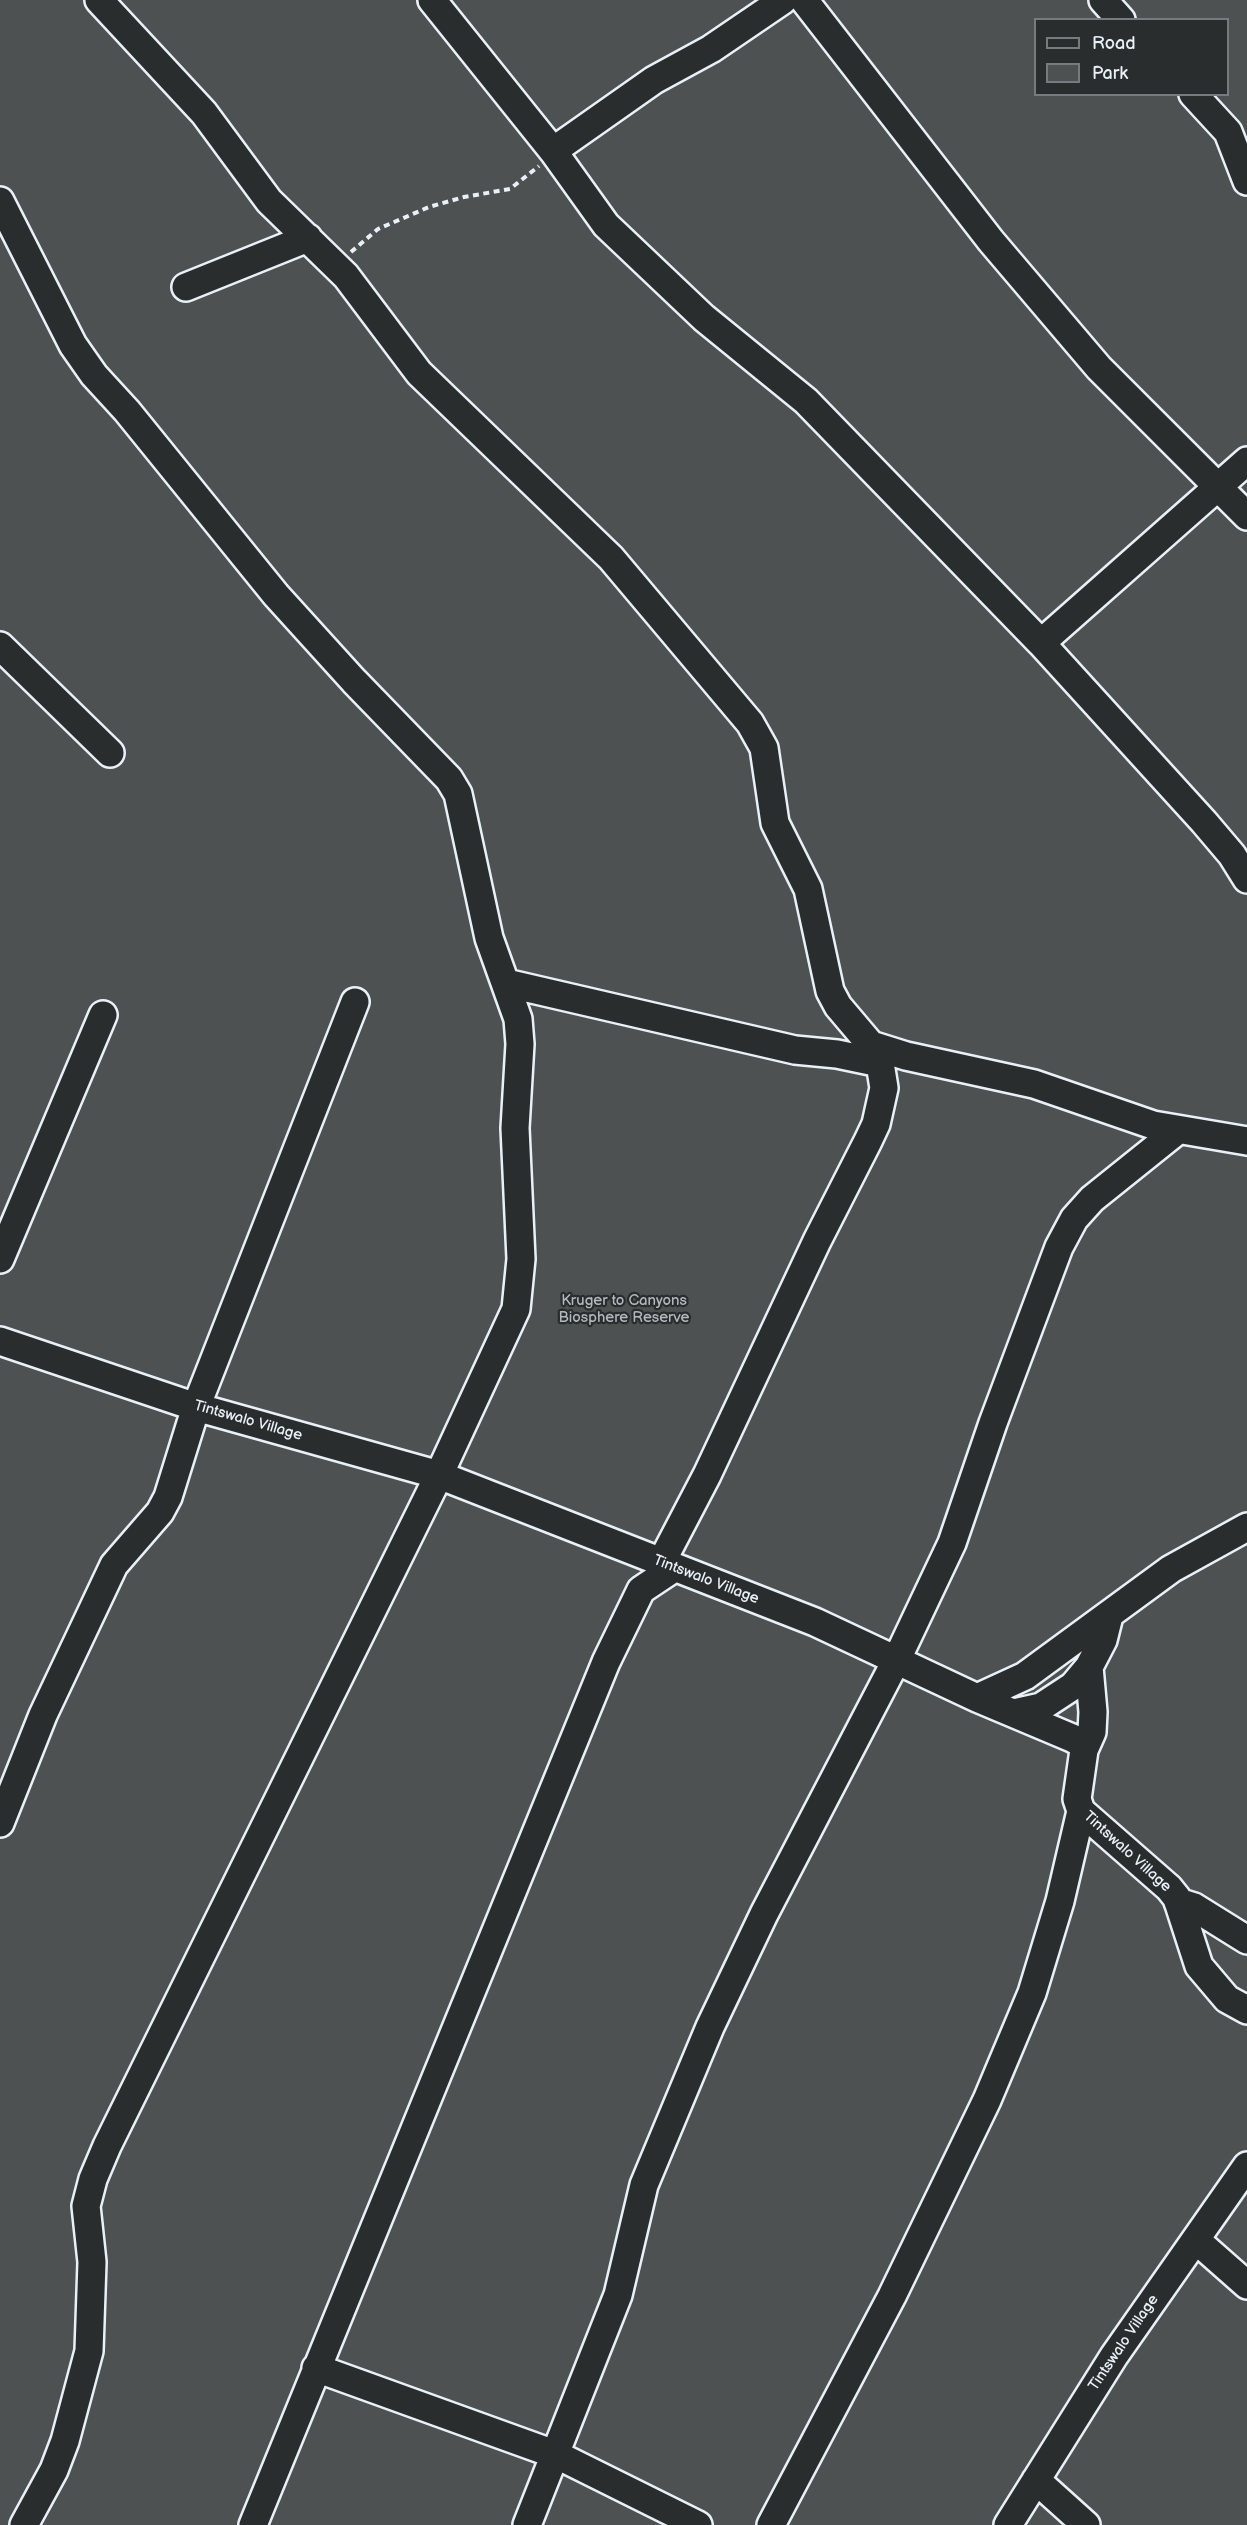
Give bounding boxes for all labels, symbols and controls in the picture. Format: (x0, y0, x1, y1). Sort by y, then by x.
legend (1034, 18, 1229, 96)
text: Road (1092, 33, 1136, 54)
text: Park (1092, 63, 1128, 84)
park label: Kruger to Canyons Biosphere Reserve (559, 1292, 689, 1327)
street label: Tintswalo Village (192, 1397, 304, 1445)
street label: Tintswalo Village (651, 1552, 761, 1608)
street label: Tintswalo Village (1079, 1808, 1175, 1896)
street label: Tintswalo Village (1085, 2292, 1163, 2394)

